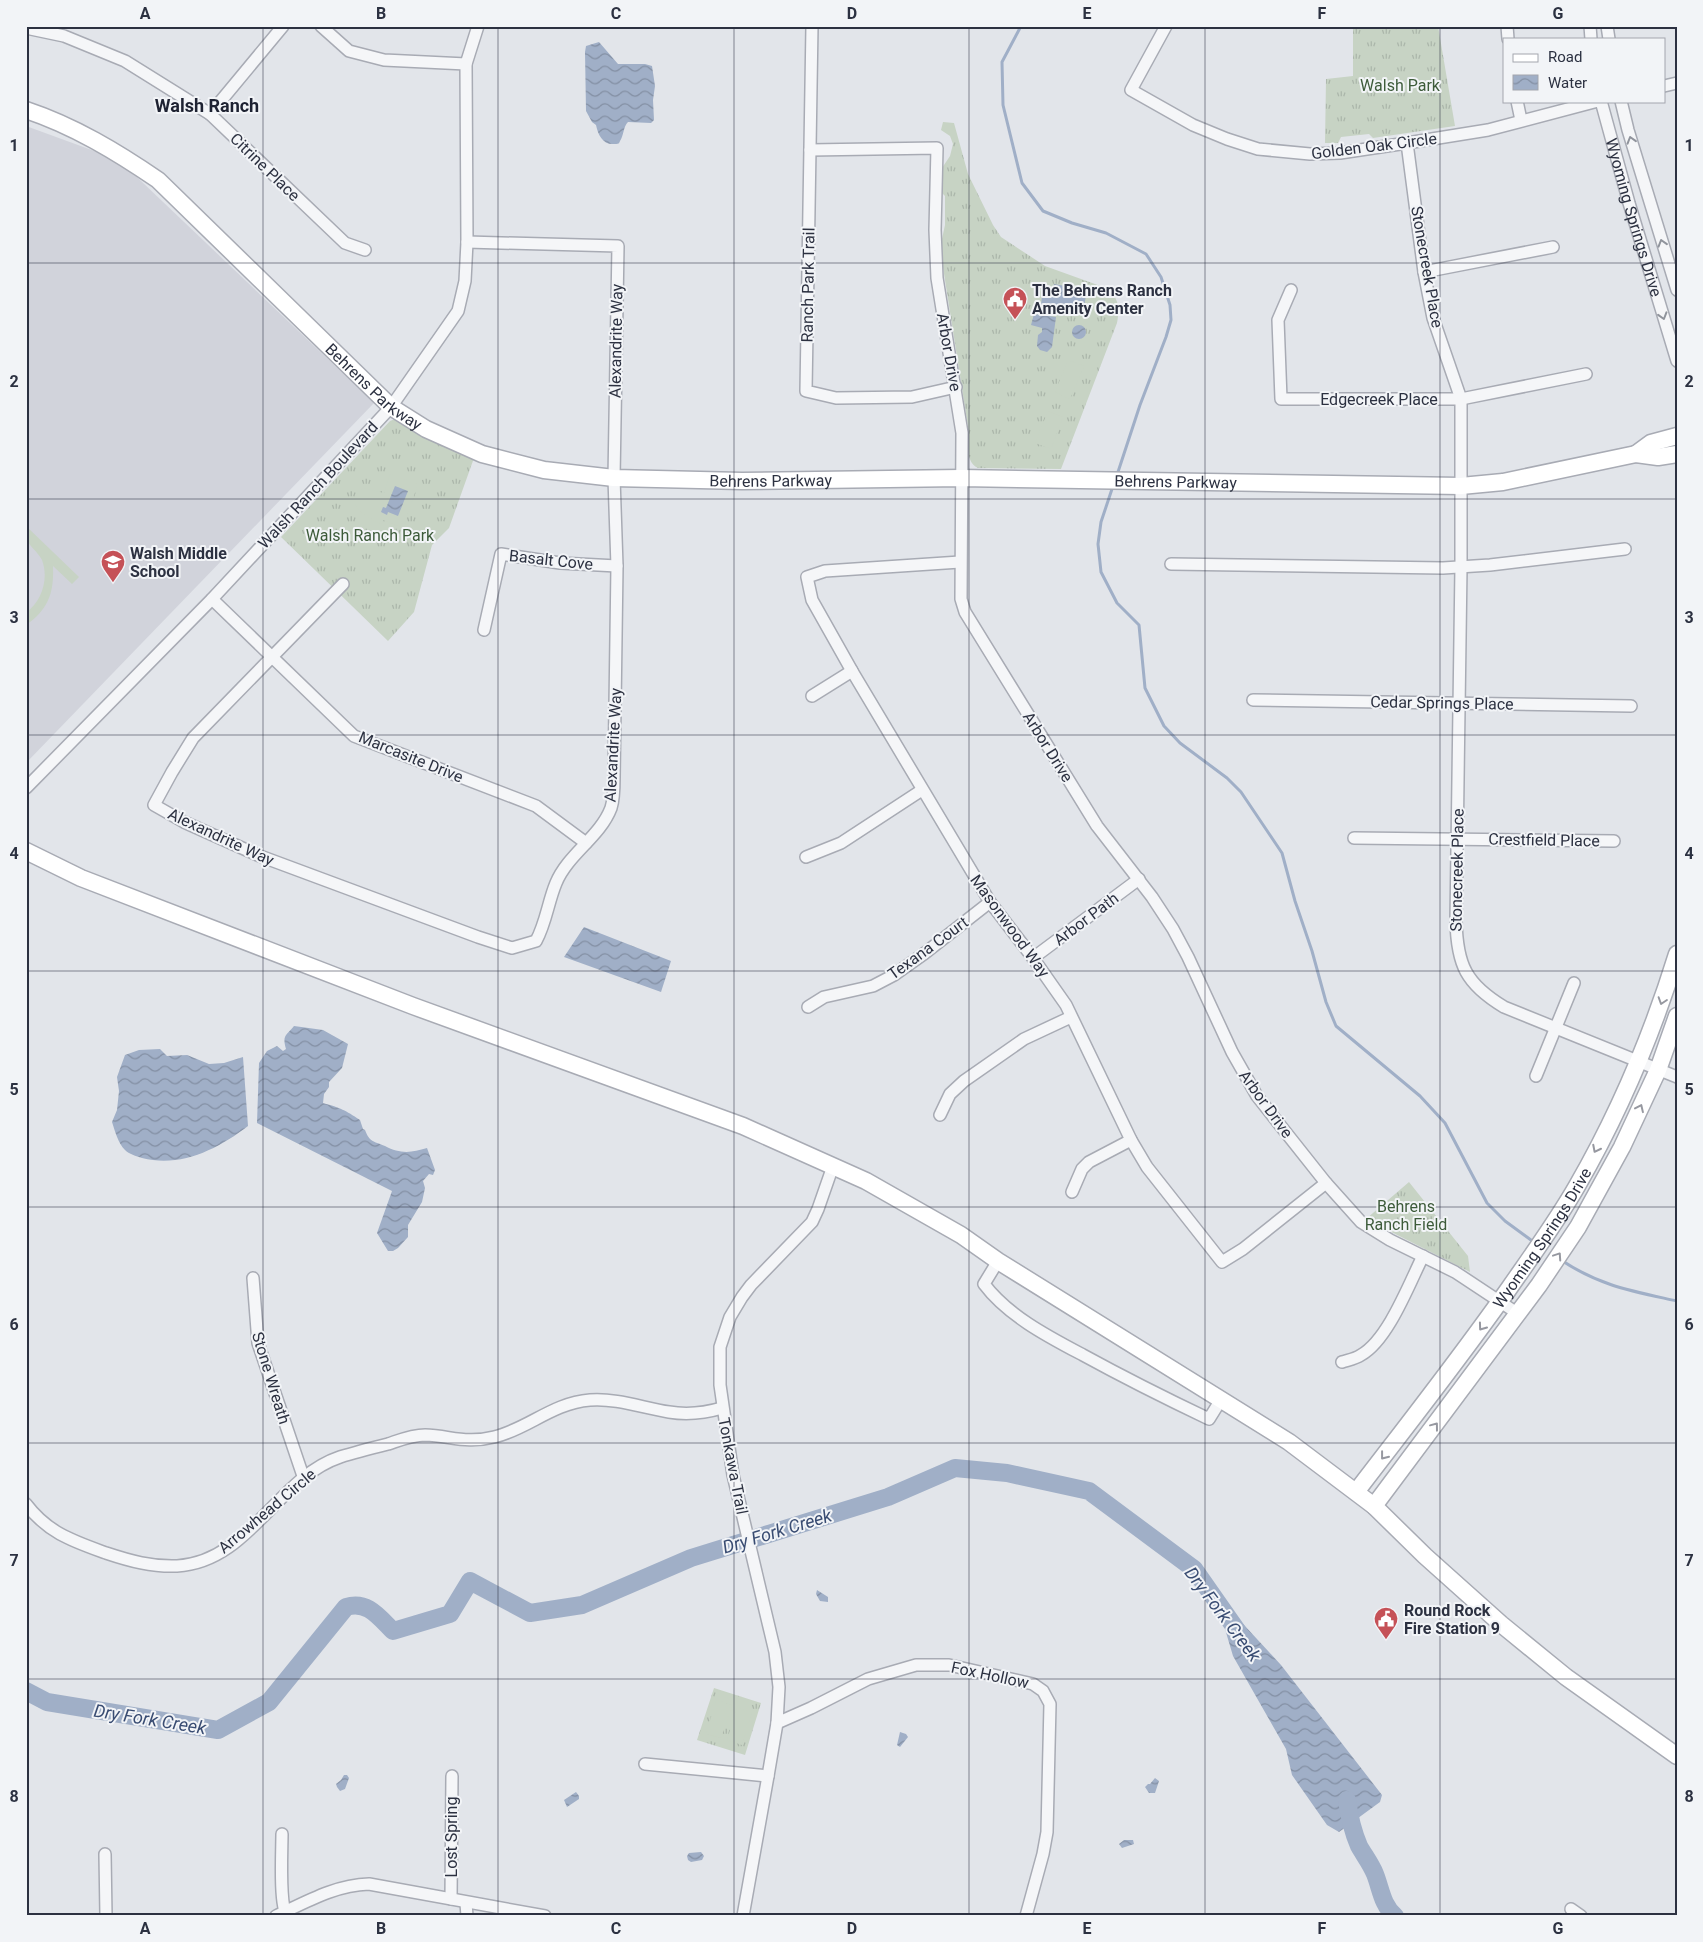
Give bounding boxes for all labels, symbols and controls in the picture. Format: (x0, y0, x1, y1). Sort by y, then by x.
text: A (140, 4, 151, 23)
text: B (376, 4, 386, 23)
text: C (611, 4, 621, 23)
text: D (847, 4, 857, 23)
text: E (1083, 4, 1092, 23)
text: F (1318, 4, 1327, 23)
text: G (1553, 4, 1564, 23)
legend (1503, 38, 1666, 102)
text: Road (1548, 48, 1582, 66)
text: Water (1548, 74, 1587, 92)
park label: Walsh Park (1360, 76, 1441, 95)
district label: Walsh Ranch (155, 95, 259, 116)
street label: Citrine Place (226, 129, 304, 205)
street label: Golden Oak Circle (1310, 129, 1438, 163)
text: 1 (9, 136, 19, 155)
street label: Wyoming Springs Drive (1602, 136, 1666, 299)
one-way arrow (1627, 136, 1637, 144)
text: 1 (1684, 136, 1694, 155)
street label: Stonecreek Place (1407, 205, 1447, 329)
street label: Ranch Park Trail (797, 227, 819, 343)
one-way arrow (1658, 239, 1668, 248)
place label: The Behrens Ranch Amenity Center (1032, 281, 1172, 318)
street label: Alexandrite Way (606, 283, 627, 398)
public building icon: The Behrens Ranch Amenity Center (1002, 286, 1028, 320)
street label: Arbor Drive (933, 311, 965, 393)
one-way arrow (1658, 312, 1668, 320)
street label: Behrens Parkway (322, 339, 426, 434)
text: 2 (9, 372, 19, 391)
text: 2 (1684, 372, 1694, 391)
street label: Edgecreek Place (1320, 390, 1438, 409)
street label: Walsh Ranch Boulevard (254, 417, 382, 553)
street label: Behrens Parkway (709, 470, 832, 491)
street label: Behrens Parkway (1114, 471, 1237, 492)
park label: Walsh Ranch Park (306, 526, 435, 545)
place label: Walsh Middle School (130, 544, 227, 581)
street label: Basalt Cove (508, 546, 594, 574)
school or university icon: Walsh Middle School (100, 549, 126, 583)
text: 3 (9, 608, 19, 627)
text: 3 (1684, 608, 1694, 627)
street label: Alexandrite Way (601, 687, 626, 803)
street label: Cedar Springs Place (1370, 692, 1514, 714)
street label: Arbor Drive (1019, 708, 1077, 786)
street label: Marcasite Drive (356, 727, 466, 787)
street label: Alexandrite Way (165, 804, 277, 870)
street label: Stonecreek Place (1446, 808, 1468, 932)
street label: Crestfield Place (1488, 830, 1600, 850)
text: 4 (9, 844, 19, 863)
text: 4 (1684, 844, 1694, 863)
street label: Masonwood Way (966, 871, 1054, 981)
street label: Arbor Path (1050, 889, 1122, 949)
street label: Texana Court (884, 912, 972, 984)
one-way arrow (1658, 996, 1668, 1005)
street label: Arbor Drive (1235, 1066, 1297, 1142)
text: 5 (9, 1080, 19, 1099)
text: 5 (1684, 1080, 1694, 1099)
one-way arrow (1633, 1104, 1644, 1113)
one-way arrow (1592, 1144, 1602, 1153)
street label: Wyoming Springs Drive (1489, 1164, 1595, 1312)
park label: Behrens Ranch Field (1365, 1197, 1447, 1234)
one-way arrow (1552, 1252, 1561, 1262)
text: 6 (9, 1315, 19, 1334)
text: 6 (1684, 1315, 1694, 1334)
one-way arrow (1479, 1321, 1487, 1330)
street label: Stone Wreath (248, 1330, 294, 1426)
street label: Tonkawa Trail (714, 1416, 752, 1516)
one-way arrow (1429, 1423, 1437, 1432)
one-way arrow (1380, 1451, 1389, 1460)
street label: Arrowhead Circle (214, 1465, 320, 1557)
water label: Dry Fork Creek (720, 1504, 835, 1558)
text: 7 (9, 1551, 19, 1570)
text: 7 (1684, 1551, 1694, 1570)
water label: Dry Fork Creek (1181, 1562, 1266, 1666)
place label: Round Rock Fire Station 9 (1404, 1601, 1500, 1638)
public building icon: Round Rock Fire Station 9 (1373, 1606, 1399, 1640)
street label: Fox Hollow (949, 1657, 1031, 1693)
water label: Dry Fork Creek (92, 1700, 209, 1738)
text: 8 (9, 1787, 19, 1806)
text: 8 (1684, 1787, 1694, 1806)
street label: Lost Spring (442, 1797, 461, 1877)
text: A (140, 1919, 151, 1938)
text: B (376, 1919, 386, 1938)
text: C (611, 1919, 621, 1938)
text: D (847, 1919, 857, 1938)
text: E (1083, 1919, 1092, 1938)
text: F (1318, 1919, 1327, 1938)
text: G (1553, 1919, 1564, 1938)

